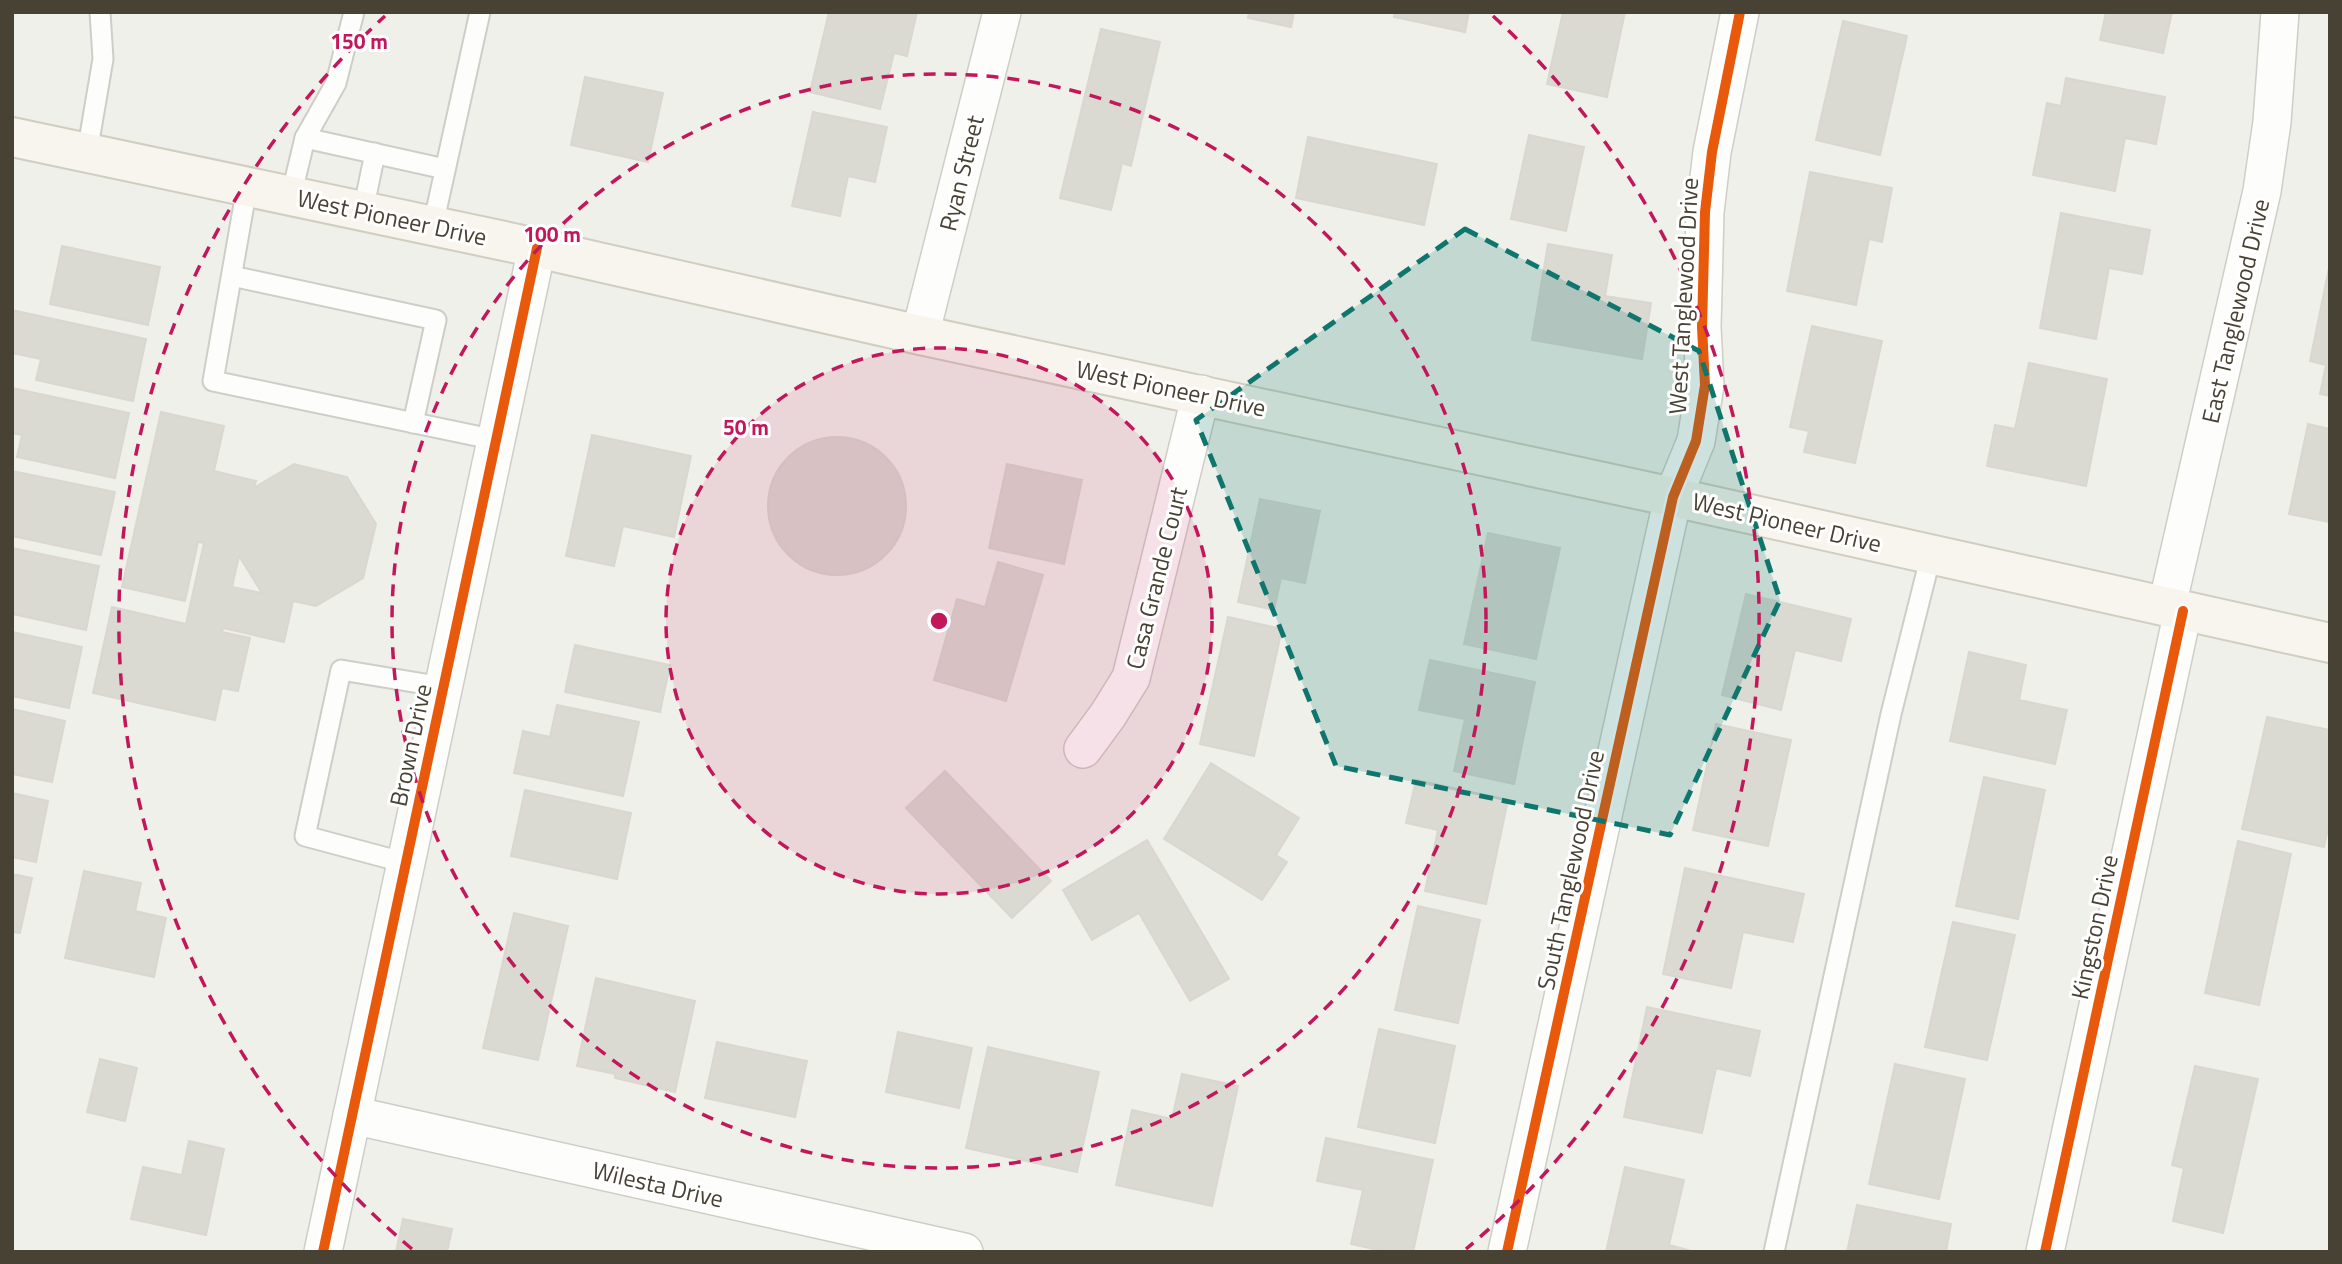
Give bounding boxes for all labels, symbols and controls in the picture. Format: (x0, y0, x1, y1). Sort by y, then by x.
text: 150 m (330, 25, 388, 57)
street label: Ryan Street (929, 111, 993, 235)
street label: West Tanglewood Drive (1659, 177, 1707, 415)
street label: West Pioneer Drive (294, 179, 490, 255)
street label: East Tanglewood Drive (2192, 195, 2278, 427)
text: 100 m (523, 218, 581, 250)
street label: West Pioneer Drive (1073, 350, 1269, 426)
text: 50 m (723, 411, 769, 443)
street label: Casa Grande Court (1116, 483, 1196, 673)
street label: West Pioneer Drive (1689, 483, 1885, 561)
centre of rings (927, 609, 951, 633)
street label: Brown Drive (379, 680, 441, 810)
street label: South Tanglewood Drive (1527, 747, 1613, 993)
street label: Kingston Drive (2061, 851, 2127, 1003)
street label: Wilesta Drive (589, 1151, 727, 1217)

